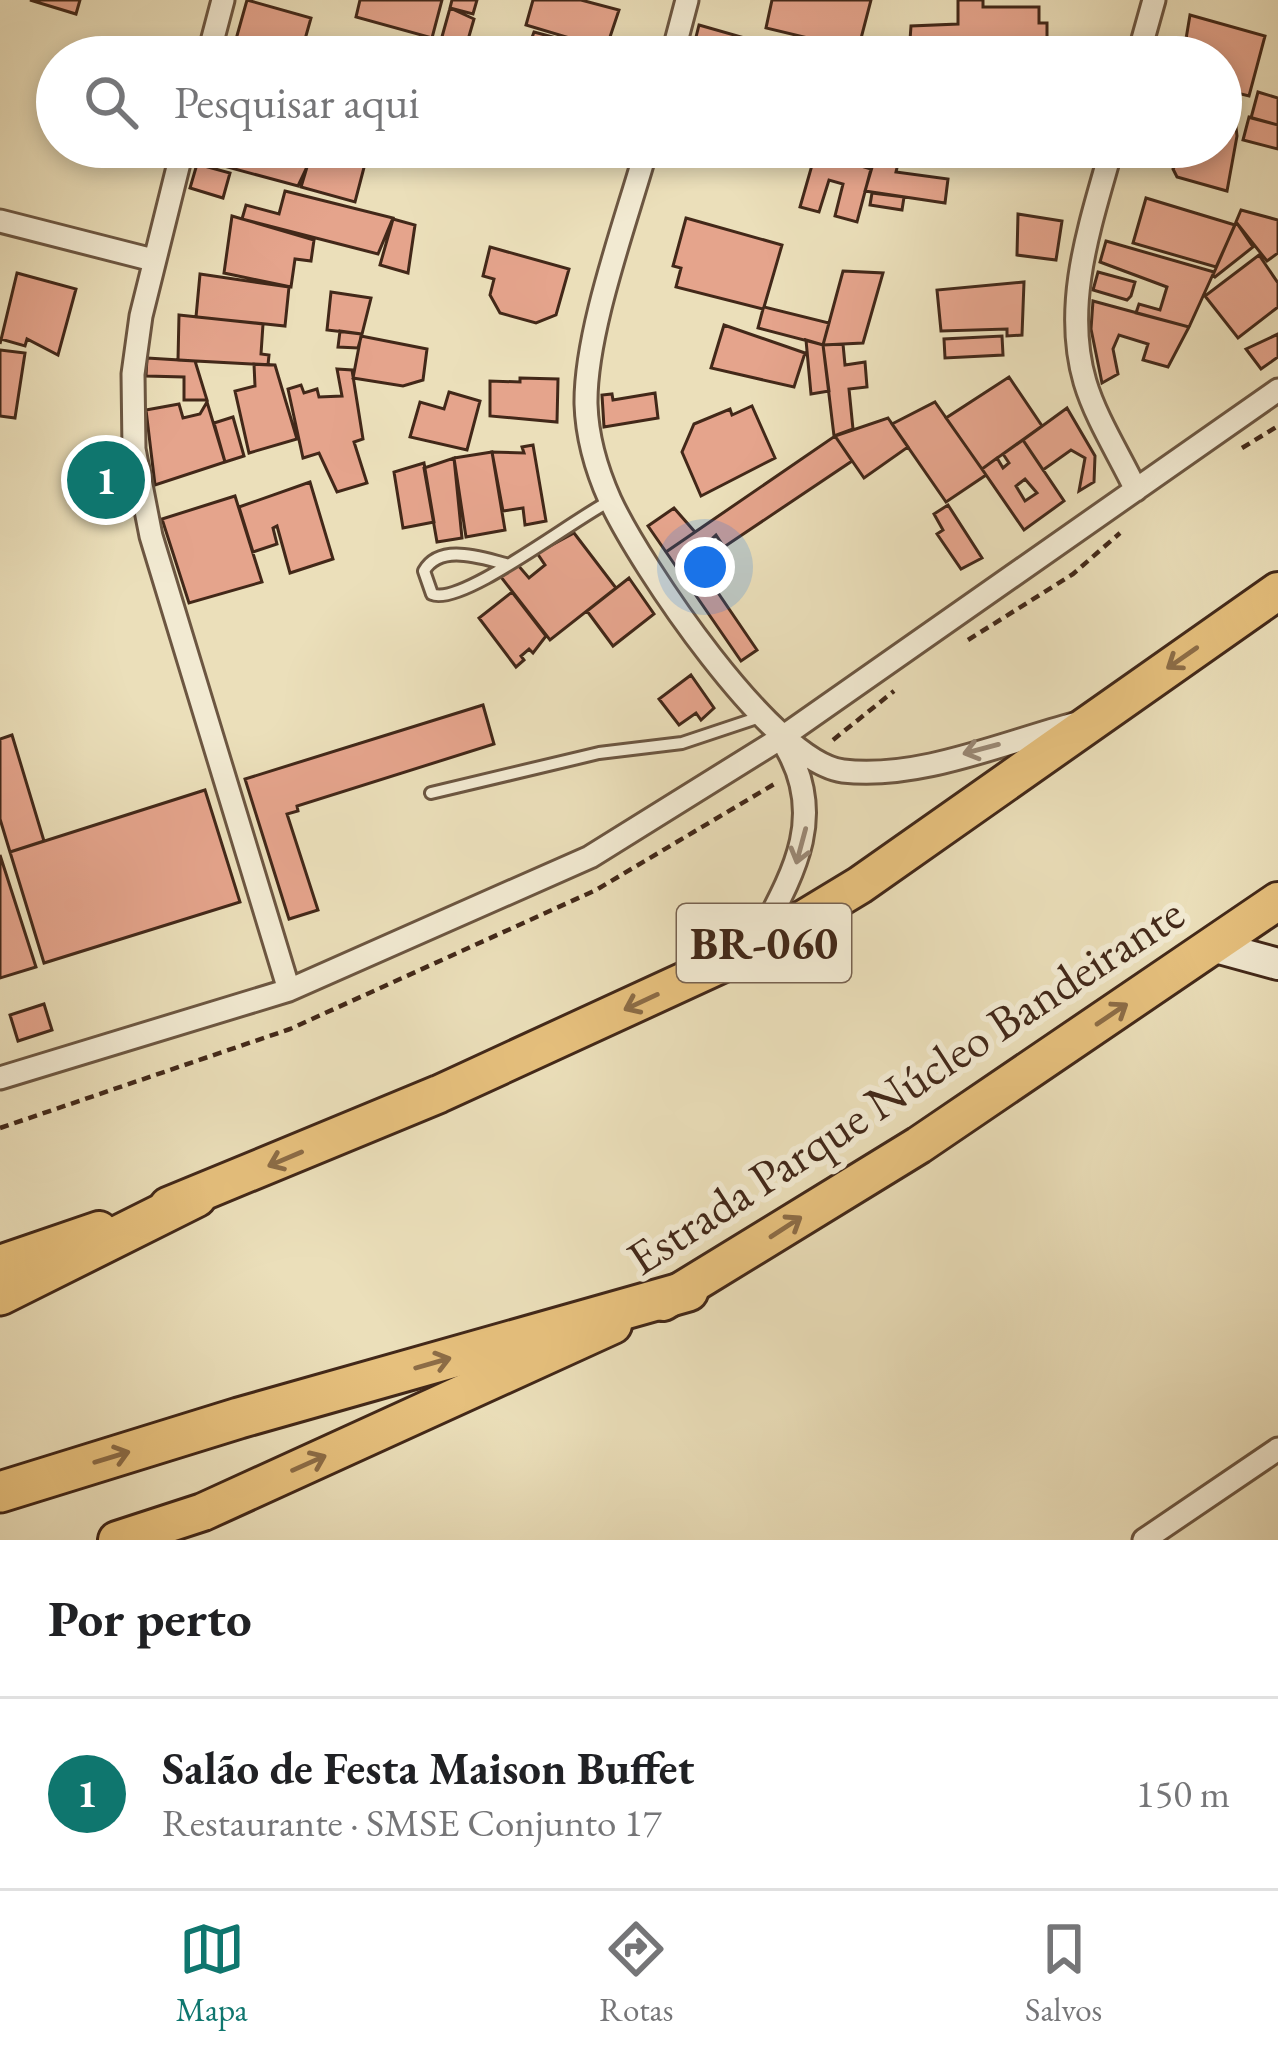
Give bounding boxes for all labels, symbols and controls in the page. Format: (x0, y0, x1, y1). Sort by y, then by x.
search box (36, 36, 1242, 168)
icon: search (78, 69, 144, 135)
text: Pesquisar aqui (174, 73, 420, 131)
pin: 1 (67, 435, 145, 525)
your location (675, 537, 735, 597)
one-way arrow (1166, 645, 1199, 670)
one-way arrow (963, 739, 1001, 761)
one-way arrow (789, 826, 811, 864)
street label: Estrada Parque Núcleo Bandeirante (615, 882, 1195, 1288)
road number: BR-060 (677, 904, 851, 982)
one-way arrow (624, 992, 660, 1014)
one-way arrow (1095, 1001, 1129, 1026)
one-way arrow (267, 1150, 304, 1171)
one-way arrow (768, 1215, 802, 1239)
one-way arrow (413, 1351, 451, 1373)
one-way arrow (92, 1445, 130, 1467)
one-way arrow (290, 1451, 326, 1473)
text: Por perto (48, 1585, 252, 1651)
text: Salão de Festa Maison Buffet (162, 1739, 694, 1797)
text: 1 (77, 1768, 97, 1819)
text: 150 m (1136, 1768, 1230, 1819)
text: Restaurante · SMSE Conjunto 17 (162, 1797, 662, 1848)
tab: Mapa (176, 1916, 248, 2031)
tab: Rotas (599, 1916, 673, 2031)
tab: Salvos (1025, 1916, 1102, 2031)

